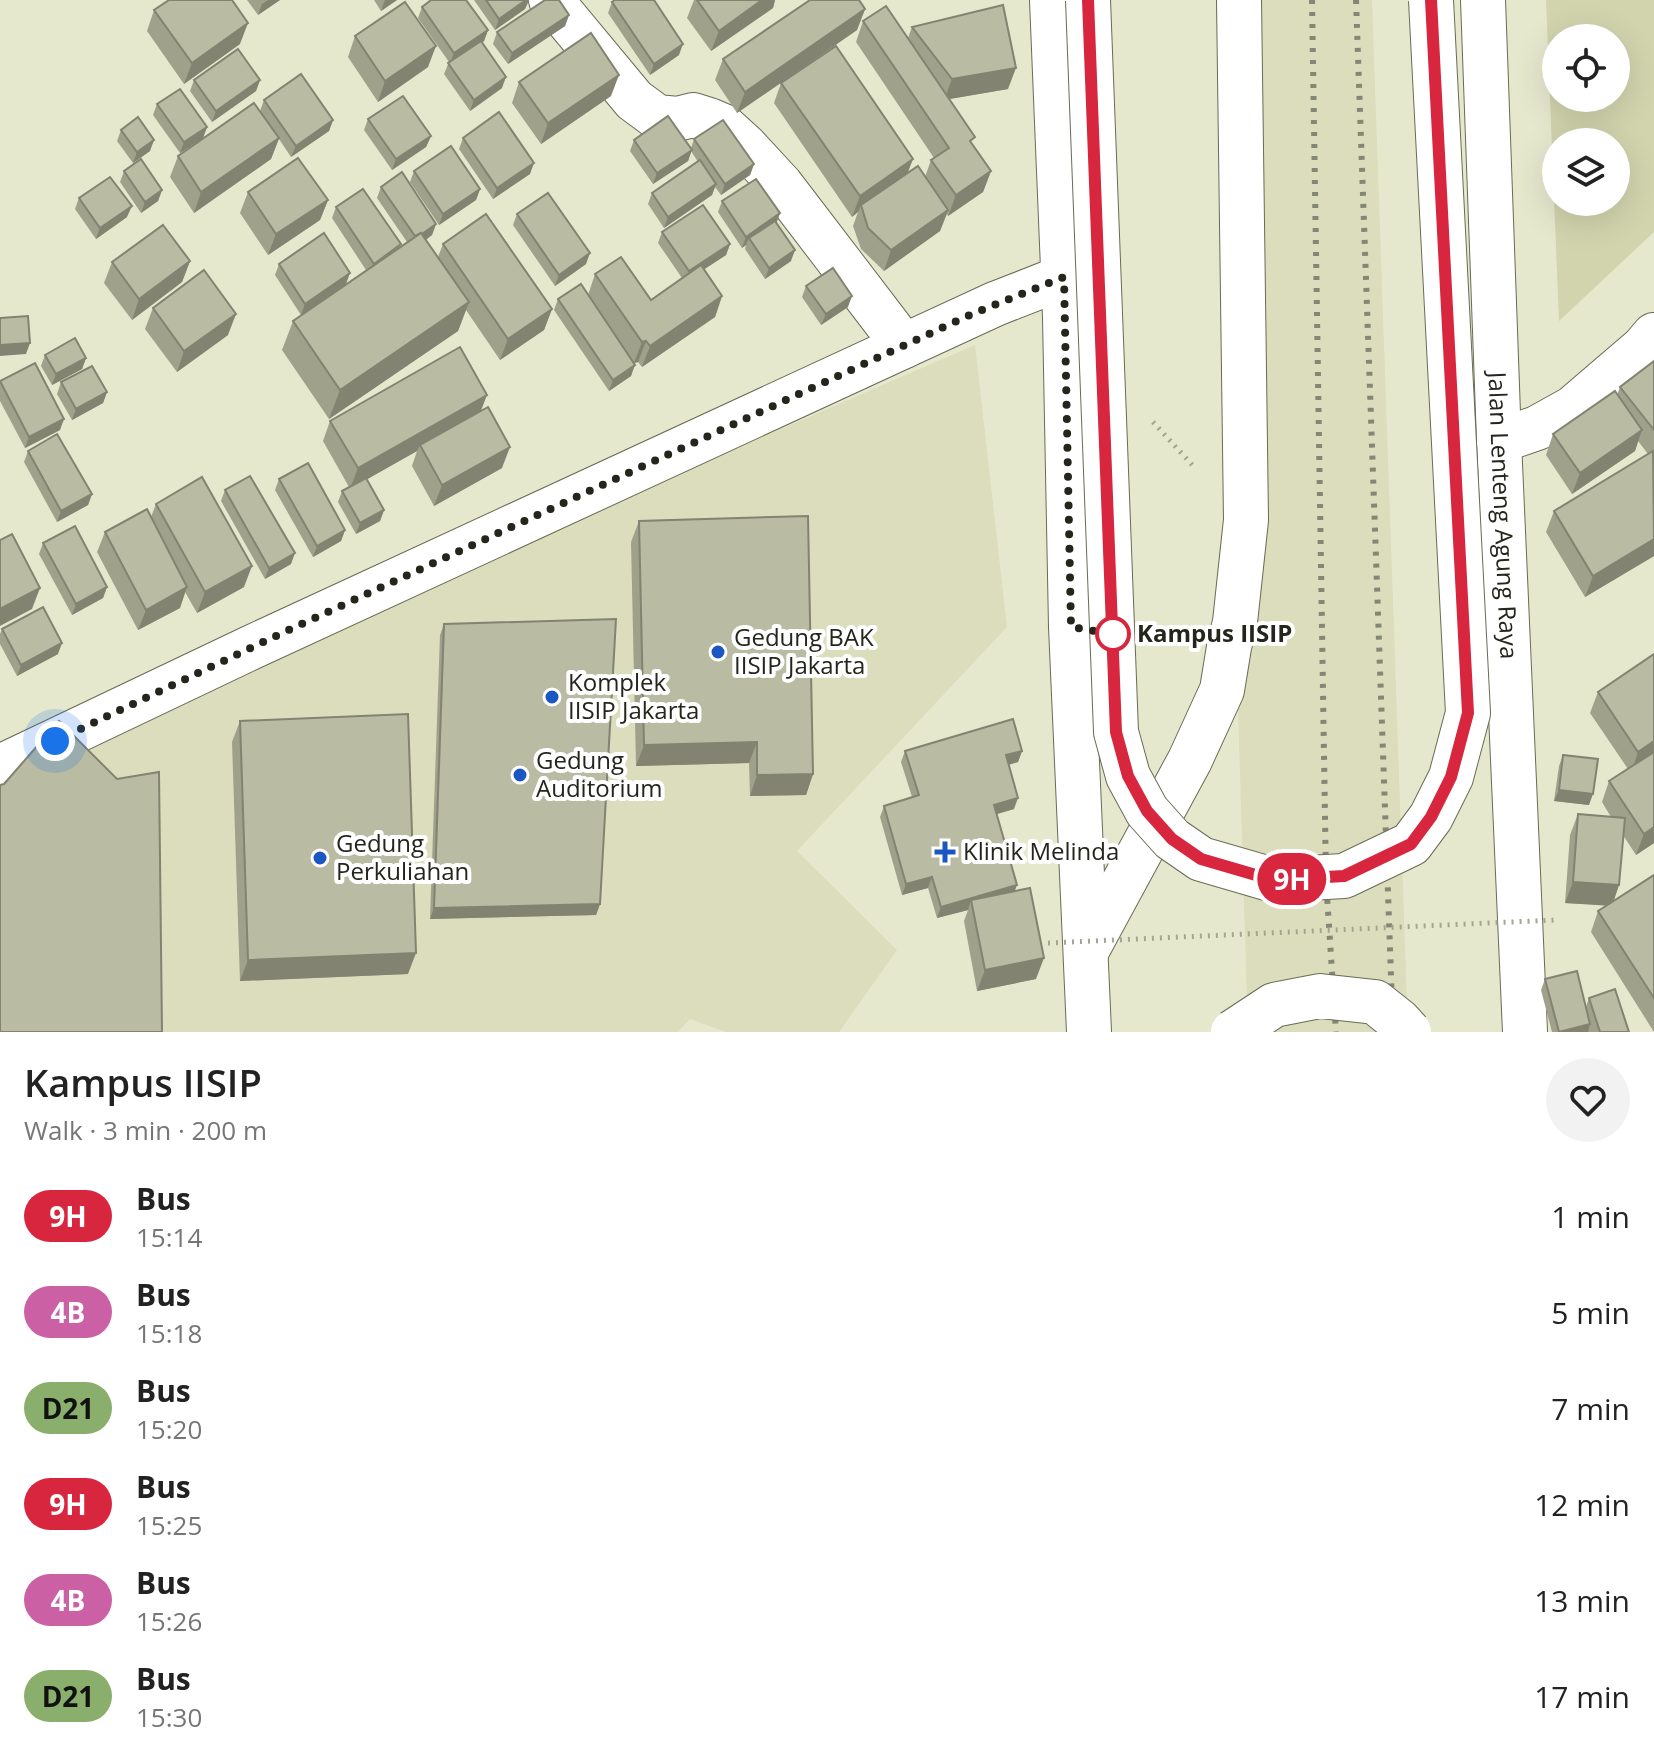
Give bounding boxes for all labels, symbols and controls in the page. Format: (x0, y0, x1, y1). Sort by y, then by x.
map controls (1542, 24, 1630, 216)
button: locate (1542, 24, 1630, 112)
button: layers (1542, 128, 1630, 216)
street label: Jalan Lenteng Agung Raya (1481, 369, 1527, 660)
place label: Kampus IISIP (1137, 616, 1292, 649)
marker: Kampus IISIP (1096, 617, 1130, 651)
place label: Gedung BAK IISIP Jakarta (734, 620, 874, 681)
marker: Gedung BAK IISIP Jakarta (709, 643, 727, 661)
place label: Komplek IISIP Jakarta (568, 665, 699, 726)
marker: Komplek IISIP Jakarta (543, 688, 561, 706)
your location (35, 721, 75, 761)
place label: Gedung Auditorium (536, 743, 662, 804)
marker: Gedung Auditorium (511, 766, 529, 784)
place label: Gedung Perkuliahan (336, 826, 469, 887)
place label: Klinik Melinda (963, 834, 1119, 867)
marker: Klinik Melinda (934, 841, 956, 863)
marker: Gedung Perkuliahan (311, 849, 329, 867)
line badge: 9H (1256, 853, 1328, 905)
text: 9H (1273, 860, 1311, 898)
text: Kampus IISIP (24, 1056, 262, 1108)
button: heart (1546, 1058, 1630, 1142)
text: Walk · 3 min · 200 m (24, 1112, 267, 1148)
text: Bus (136, 1178, 191, 1219)
text: 1 min (1551, 1196, 1630, 1237)
text: 9H (49, 1197, 87, 1235)
text: 15:14 (136, 1219, 202, 1255)
text: Bus (136, 1274, 191, 1315)
text: 5 min (1551, 1292, 1630, 1333)
text: 4B (51, 1293, 85, 1331)
text: 15:18 (136, 1315, 202, 1351)
text: Bus (136, 1370, 191, 1411)
text: 7 min (1551, 1388, 1630, 1429)
text: D21 (42, 1389, 94, 1427)
text: 15:20 (136, 1411, 202, 1447)
text: Bus (136, 1466, 191, 1507)
text: 12 min (1534, 1484, 1630, 1525)
text: 9H (49, 1485, 87, 1523)
text: 15:25 (136, 1507, 202, 1543)
text: Bus (136, 1562, 191, 1603)
text: 13 min (1534, 1580, 1630, 1621)
text: 4B (51, 1581, 85, 1619)
text: 15:26 (136, 1603, 202, 1639)
text: Bus (136, 1658, 191, 1699)
text: 17 min (1534, 1676, 1630, 1717)
text: D21 (42, 1677, 94, 1715)
text: 15:30 (136, 1699, 202, 1735)

